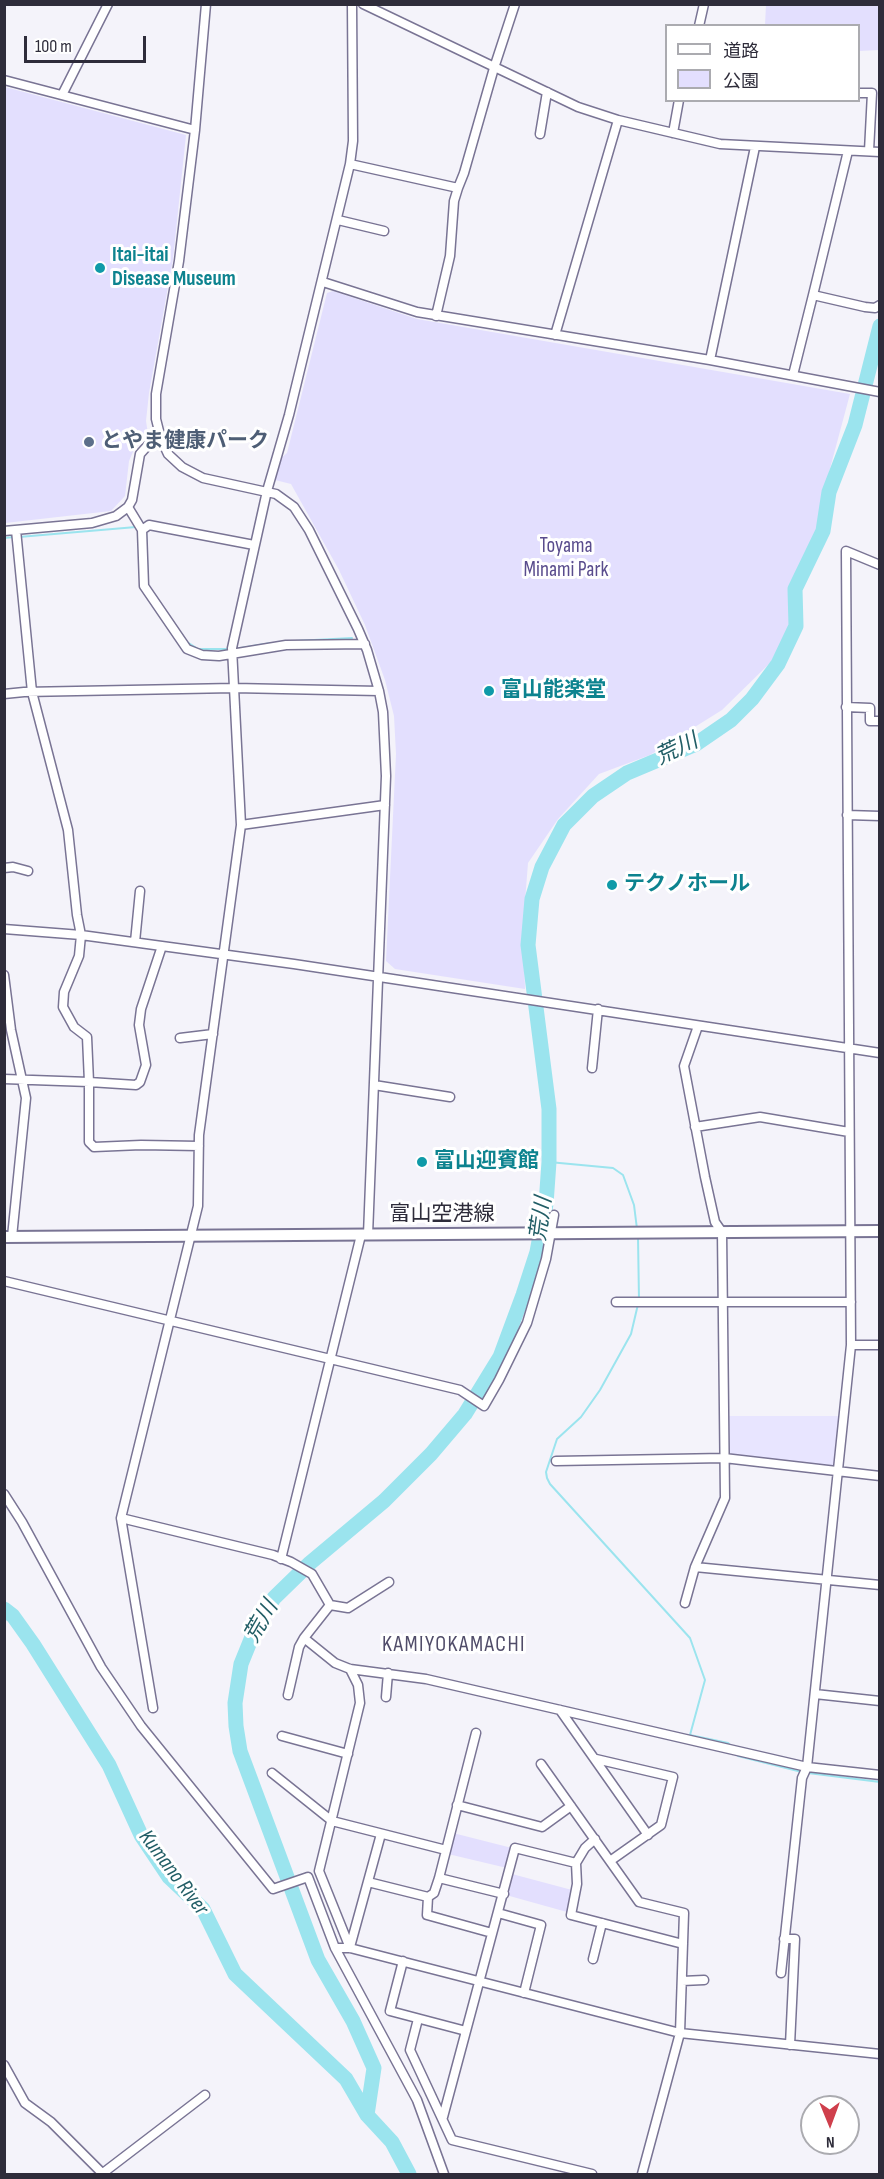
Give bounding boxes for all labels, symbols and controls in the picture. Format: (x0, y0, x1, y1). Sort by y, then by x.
scale bar (27, 24, 148, 62)
legend (665, 24, 860, 102)
text: 100 m (35, 36, 72, 57)
text: 道路 (723, 41, 759, 62)
text: 公園 (723, 71, 759, 92)
place label: Itai-itai Disease Museum (112, 243, 236, 293)
marker: Itai-itai Disease Museum (93, 261, 107, 275)
place label: とやま健康パーク (101, 429, 269, 455)
marker: とやま健康パーク (82, 435, 96, 449)
park label: Toyama Minami Park (524, 534, 608, 584)
place label: 富山能楽堂 (501, 678, 606, 704)
marker: 富山能楽堂 (482, 684, 496, 698)
water label: 荒川 (651, 728, 703, 772)
place label: テクノホール (624, 872, 750, 898)
marker: テクノホール (605, 878, 619, 892)
place label: 富山迎賓館 (434, 1149, 539, 1175)
marker: 富山迎賓館 (415, 1155, 429, 1169)
water label: 荒川 (526, 1195, 558, 1243)
street label: 富山空港線 (390, 1202, 494, 1228)
water label: 荒川 (240, 1596, 284, 1648)
district label: KAMIYOKAMACHI (382, 1632, 526, 1658)
water label: Kumano River (132, 1825, 214, 1921)
north arrow (800, 2095, 860, 2155)
text: N (826, 2132, 835, 2151)

